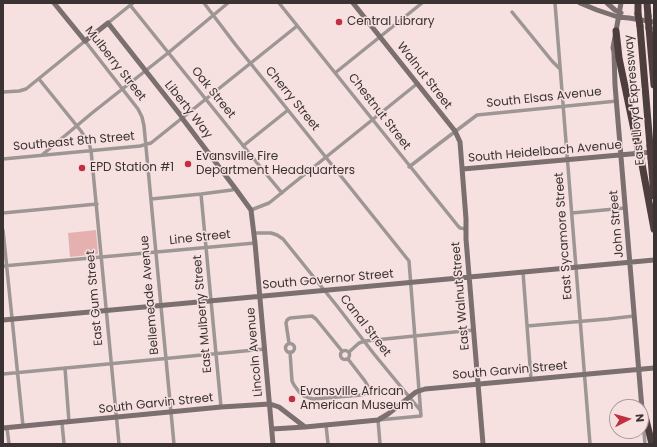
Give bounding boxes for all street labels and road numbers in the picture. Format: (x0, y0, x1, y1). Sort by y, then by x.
street label: Mulberry Street (81, 24, 149, 104)
street label: East Lloyd Expressway (622, 34, 648, 166)
street label: Walnut Street (393, 40, 455, 112)
street label: Oak Street (188, 64, 238, 122)
street label: Cherry Street (262, 64, 322, 134)
street label: Chestnut Street (345, 71, 413, 153)
street label: Liberty Way (161, 78, 215, 142)
street label: South Elsas Avenue (486, 85, 602, 111)
street label: Southeast 8th Street (13, 130, 135, 154)
street label: South Heidelbach Avenue (468, 138, 622, 166)
street label: East Sycamore Street (552, 172, 576, 300)
street label: John Street (607, 190, 627, 258)
street label: Line Street (169, 228, 231, 248)
street label: Bellemeade Avenue (138, 235, 162, 355)
street label: East Walnut Street (449, 241, 473, 351)
street label: East Gum Street (84, 250, 106, 346)
street label: East Mulberry Street (191, 254, 215, 374)
street label: South Governor Street (262, 267, 394, 293)
street label: Canal Street (336, 292, 394, 360)
street label: Lincoln Avenue (244, 307, 266, 397)
street label: South Garvin Street (452, 359, 568, 383)
street label: South Garvin Street (98, 391, 214, 417)

